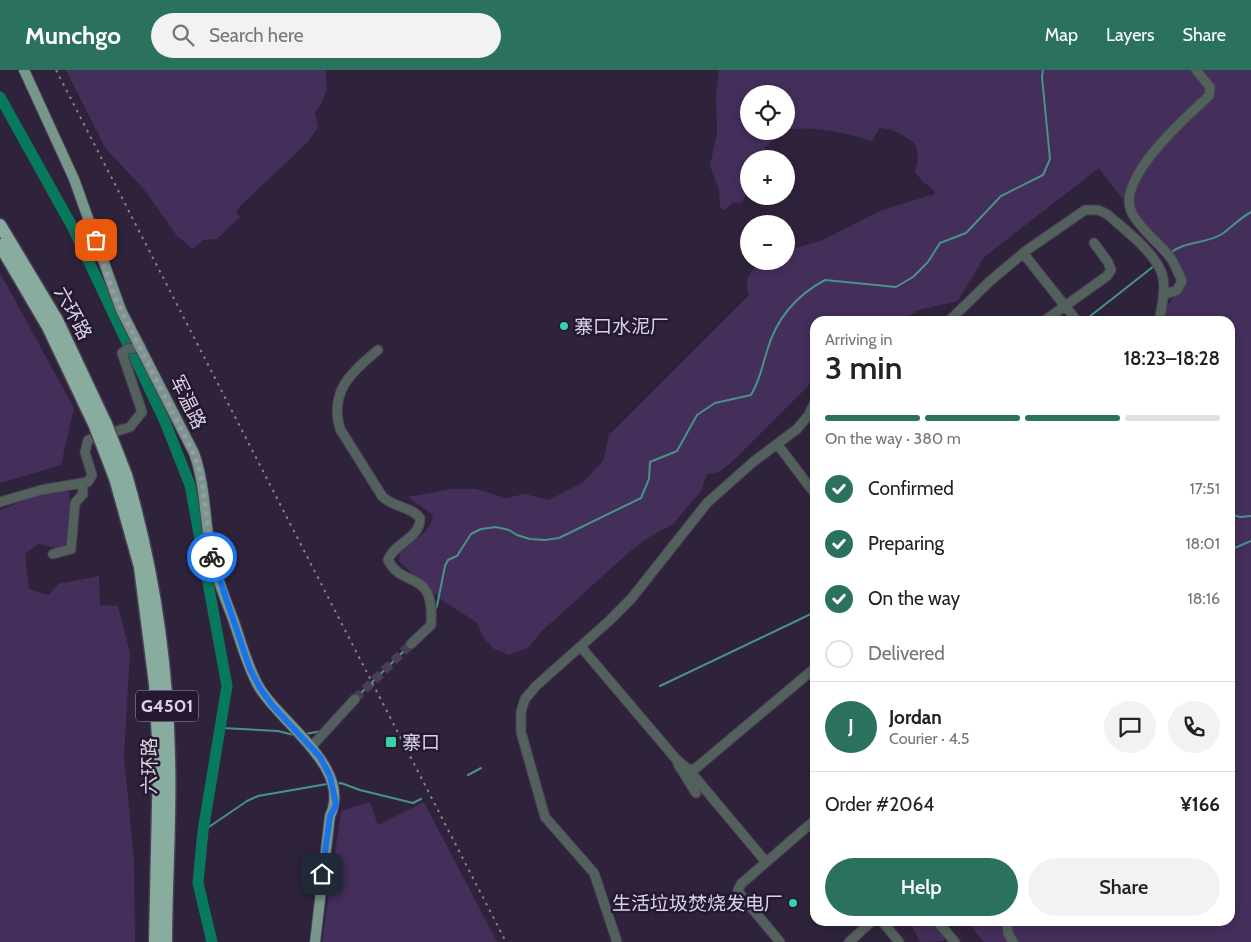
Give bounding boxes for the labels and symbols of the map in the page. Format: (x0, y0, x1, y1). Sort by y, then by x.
pin (75, 219, 117, 261)
street label: 六环路 (49, 282, 97, 344)
place label: 寨口水泥厂 (574, 315, 669, 338)
marker: 寨口水泥厂 (558, 320, 570, 332)
street label: 军温路 (165, 371, 211, 433)
courier (187, 532, 237, 582)
road number: G4501 (136, 690, 198, 722)
place label: 寨口 (402, 731, 440, 754)
marker: 寨口 (384, 735, 398, 749)
street label: 六环路 (138, 737, 161, 795)
pin (301, 853, 343, 895)
place label: 生活垃圾焚烧发电厂 (612, 892, 783, 915)
marker: 生活垃圾焚烧发电厂 (787, 897, 799, 909)

